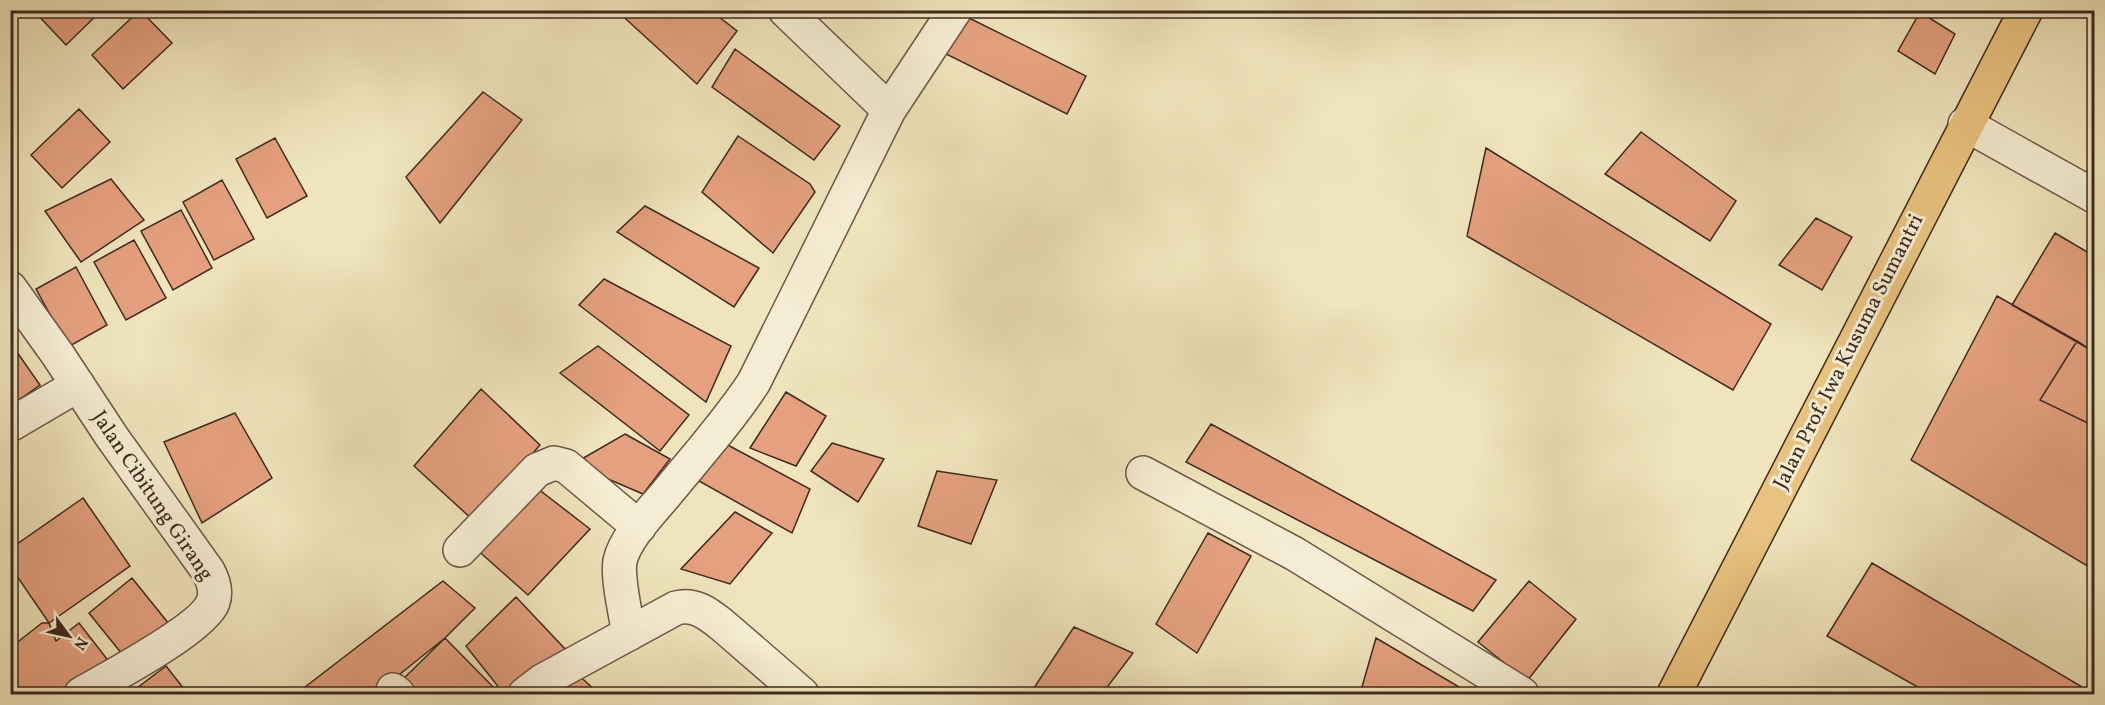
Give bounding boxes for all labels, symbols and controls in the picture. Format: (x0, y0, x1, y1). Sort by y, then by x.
street label: Jalan Prof. Iwa Kusuma Sumantri (1767, 209, 1931, 495)
street label: Jalan Cibitung Girang (84, 405, 220, 587)
north arrow (39, 606, 99, 666)
text: N (67, 632, 92, 654)

